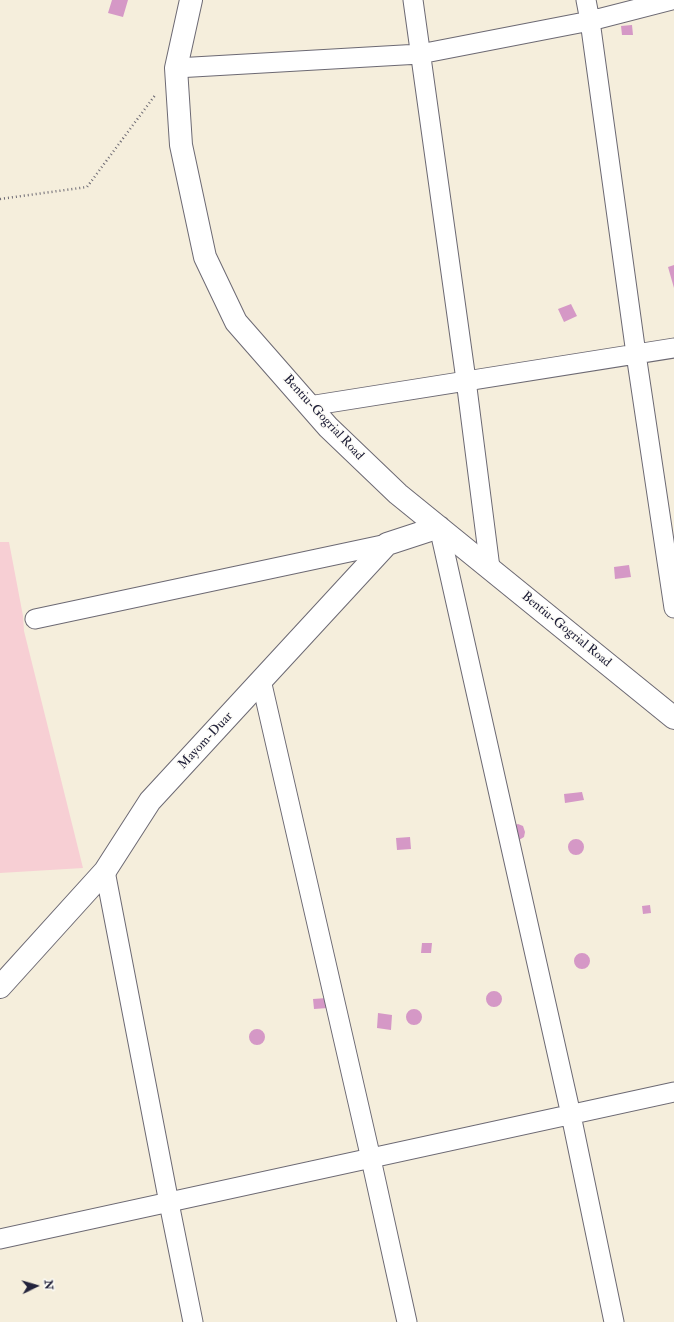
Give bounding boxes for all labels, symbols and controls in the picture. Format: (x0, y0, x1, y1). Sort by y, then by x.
street label: Bentiu-Gogrial Road (279, 372, 367, 464)
street label: Bentiu-Gogrial Road (518, 589, 614, 671)
street label: Mayom-Duar (176, 709, 236, 773)
north arrow (16, 1266, 56, 1306)
text: N (42, 1279, 55, 1290)

